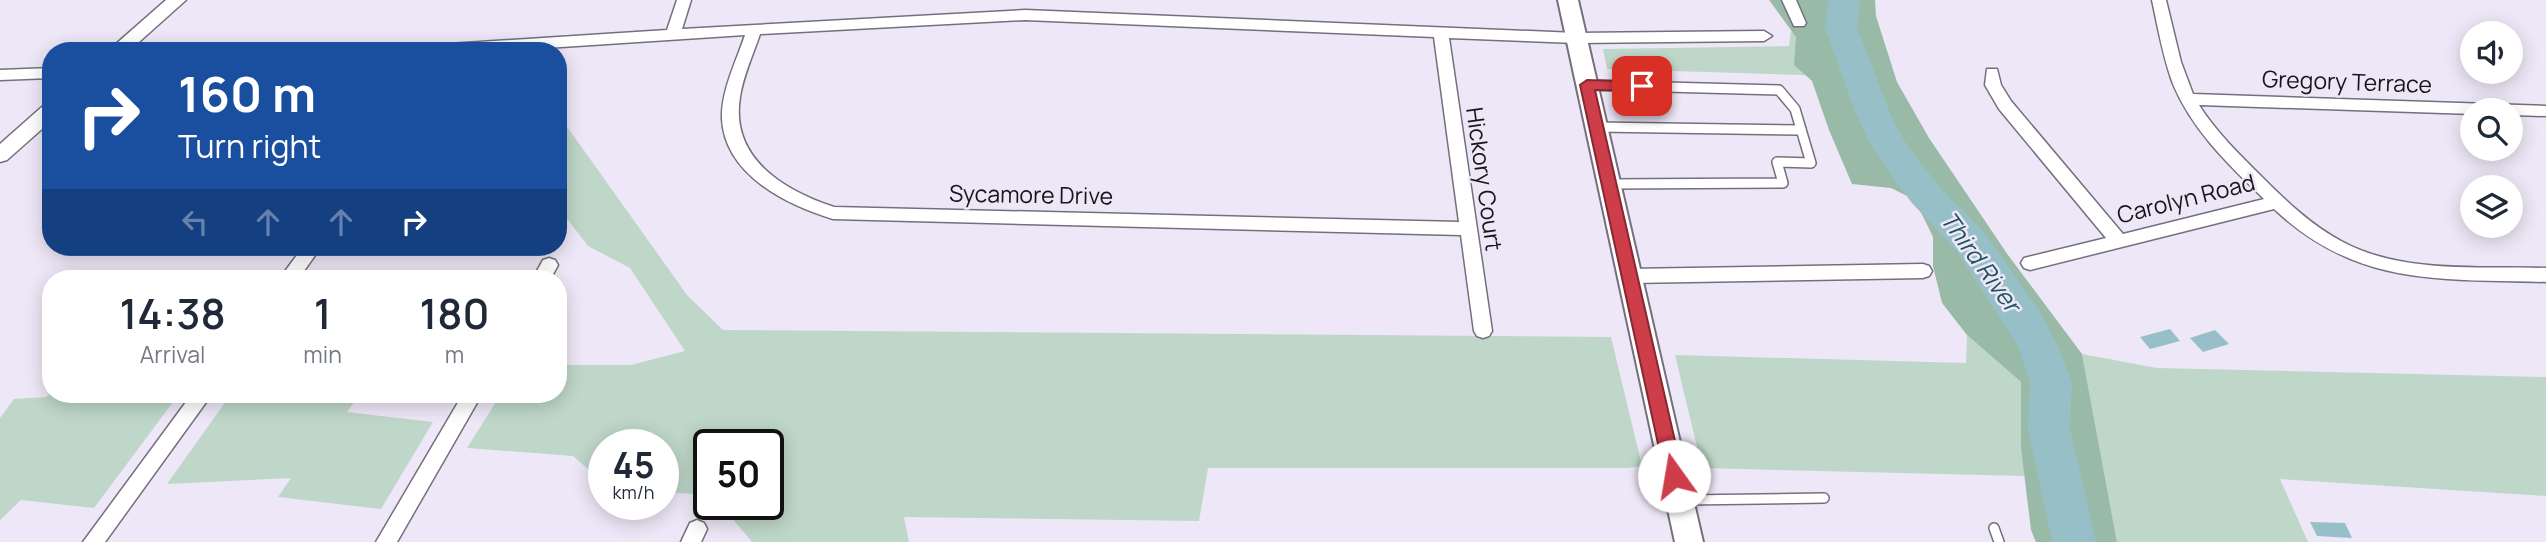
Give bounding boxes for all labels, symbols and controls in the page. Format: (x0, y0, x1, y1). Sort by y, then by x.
map controls (2460, 21, 2523, 238)
button: sound (2460, 21, 2523, 84)
pin (1612, 56, 1672, 116)
text: 160 m (178, 60, 316, 127)
street label: Gregory Terrace (2262, 62, 2432, 100)
icon: arrive (1623, 67, 1661, 105)
icon: right (63, 70, 154, 161)
button: search (2460, 98, 2523, 161)
street label: Hickory Court (1459, 105, 1511, 253)
text: Turn right (178, 124, 321, 168)
street label: Carolyn Road (2113, 165, 2258, 231)
button: layers (2460, 175, 2523, 238)
street label: Sycamore Drive (949, 177, 1113, 211)
icon: left (176, 203, 214, 241)
icon: ahead (249, 203, 287, 241)
icon: ahead (322, 203, 360, 241)
icon: right (395, 203, 433, 241)
water label: Third River (1934, 204, 2031, 321)
text: 14:38 (120, 284, 226, 342)
text: 1 (314, 284, 331, 342)
text: 180 (419, 284, 489, 342)
text: Arrival (140, 338, 205, 370)
text: min (303, 338, 342, 370)
text: m (445, 338, 464, 370)
speed limit sign: 50 (693, 429, 784, 520)
position arrow (1637, 439, 1711, 513)
text: 45 (613, 441, 654, 489)
text: km/h (613, 480, 654, 504)

